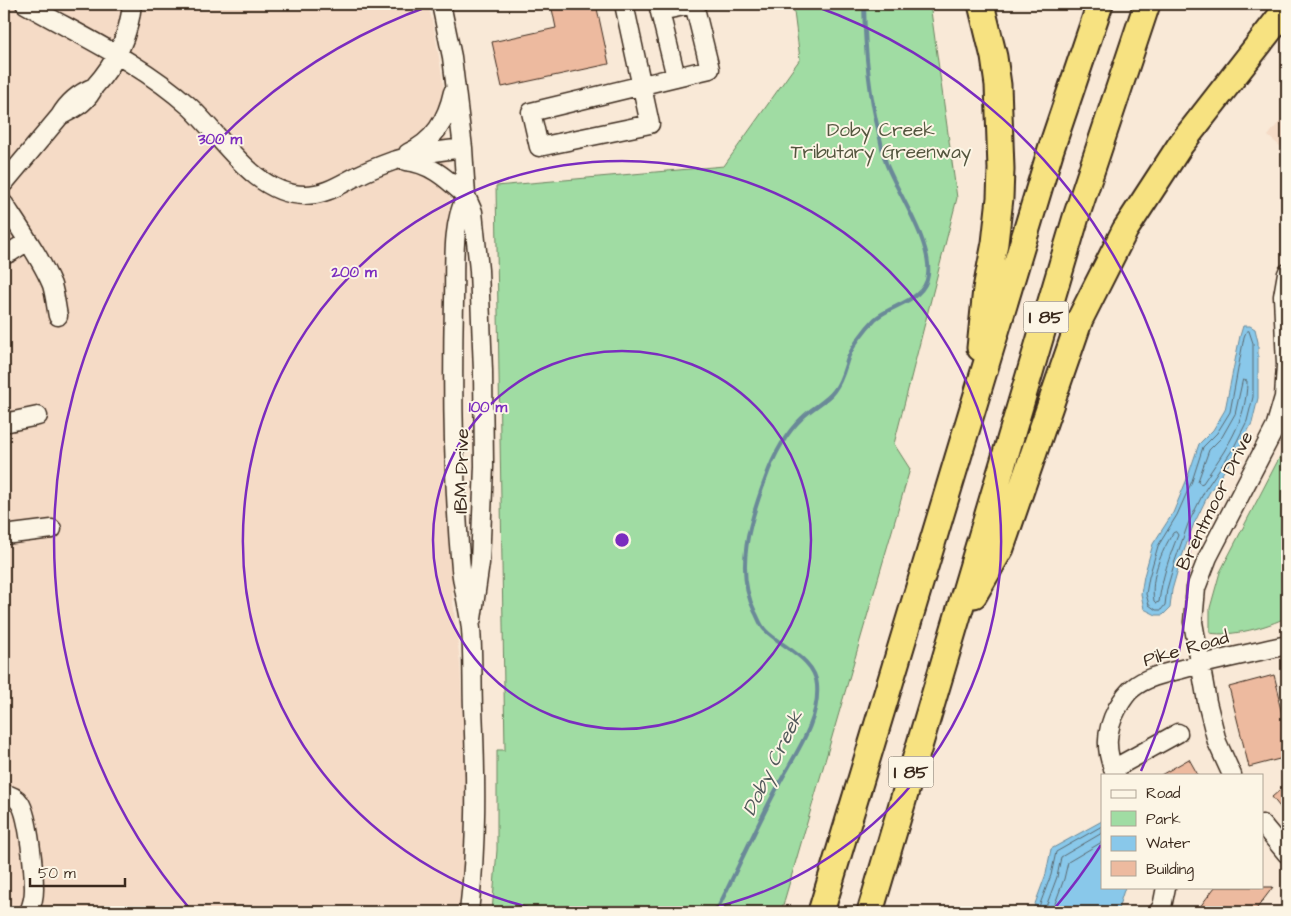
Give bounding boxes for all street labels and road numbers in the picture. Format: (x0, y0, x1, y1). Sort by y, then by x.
road number: I 85 (1024, 302, 1068, 332)
street label: Brentmoor Drive (1170, 427, 1260, 575)
street label: IBM Drive (448, 428, 476, 514)
street label: Pike Road (1140, 624, 1232, 674)
road number: I 85 (888, 756, 934, 788)

